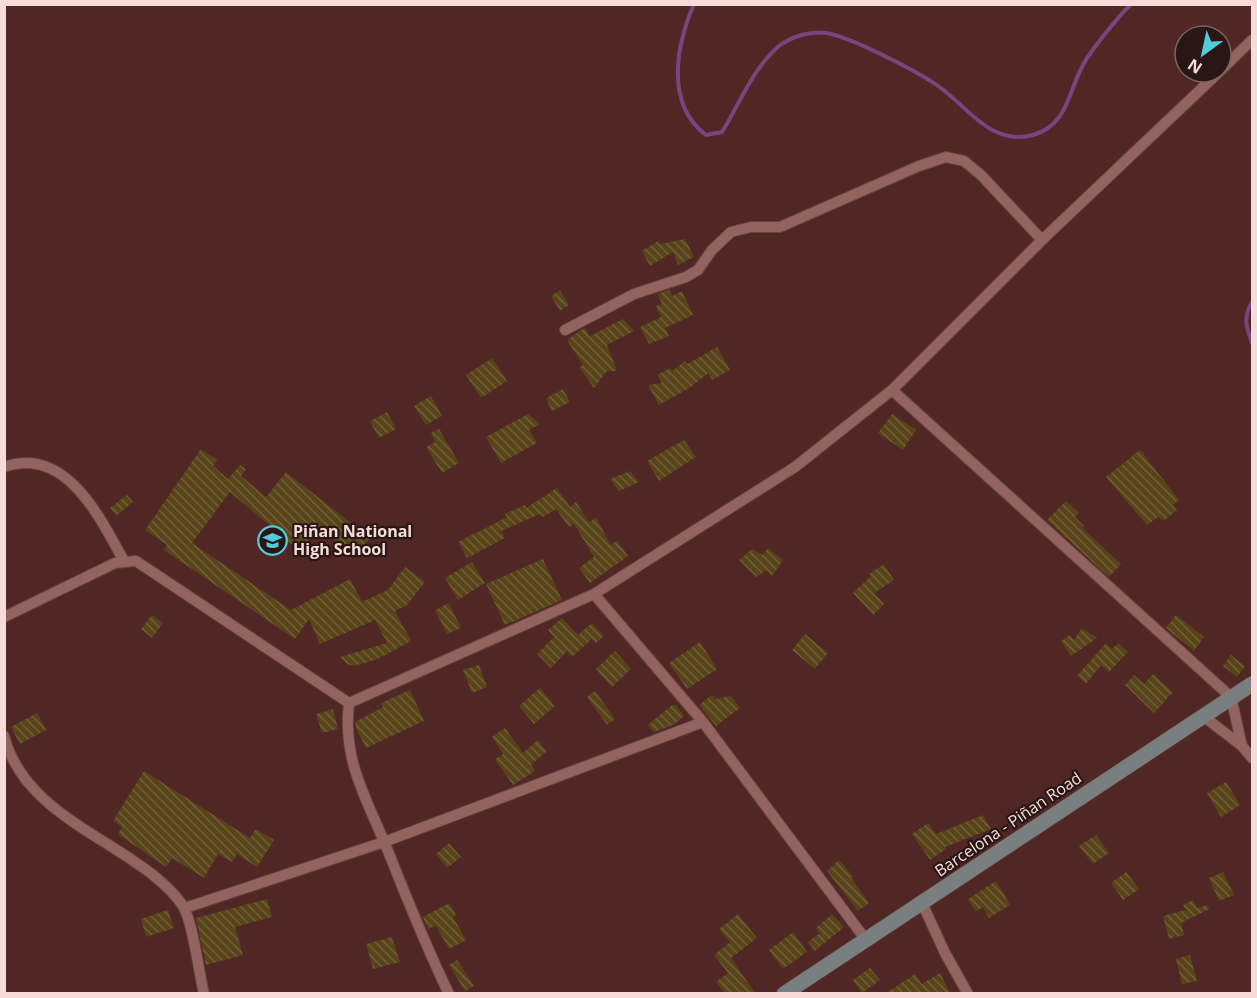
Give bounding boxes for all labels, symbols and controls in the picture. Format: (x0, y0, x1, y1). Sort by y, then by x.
north arrow (1173, 24, 1233, 84)
text: N (1183, 54, 1206, 79)
place label: Piñan National High School (293, 520, 412, 560)
school or university icon: Piñan National High School (256, 524, 288, 556)
street label: Barcelona - Piñan Road (930, 767, 1086, 881)

